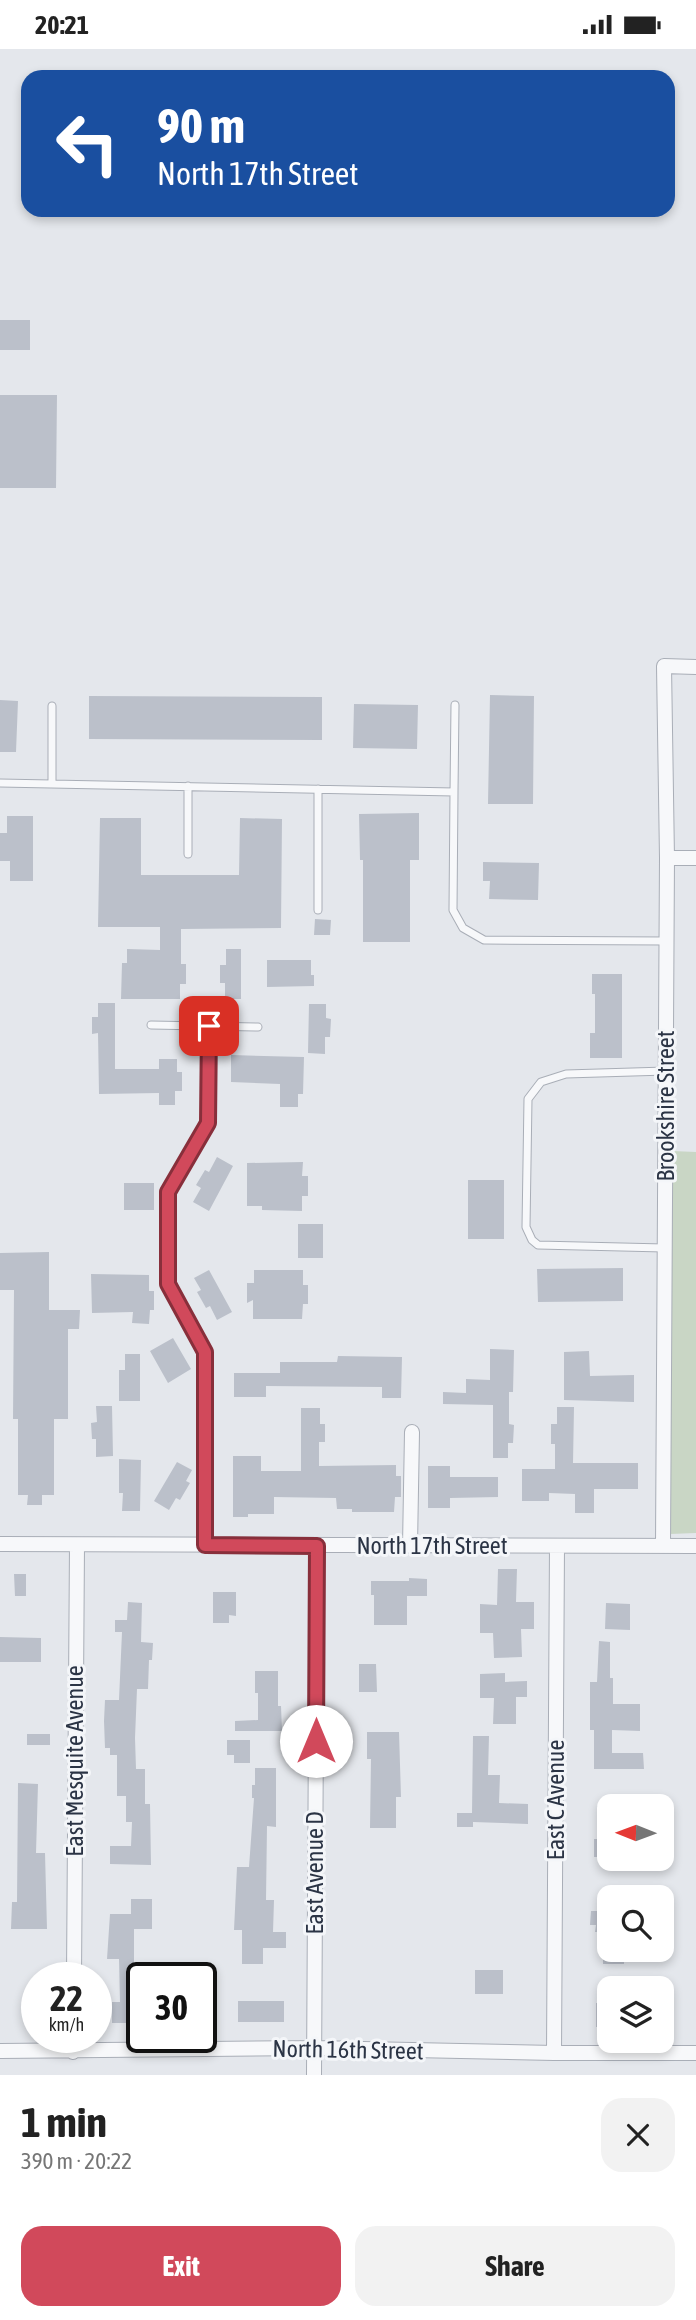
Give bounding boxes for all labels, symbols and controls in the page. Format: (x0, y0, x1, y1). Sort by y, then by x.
text: 20:21 (35, 10, 89, 40)
text: 90 m (157, 97, 245, 153)
icon: left (42, 98, 133, 189)
text: North 17th Street (157, 155, 359, 192)
pin (179, 996, 239, 1056)
icon: arrive (190, 1007, 228, 1045)
street label: Brookshire Street (652, 1030, 679, 1182)
street label: North 17th Street (356, 1532, 508, 1559)
street label: East Mesquite Avenue (61, 1665, 88, 1857)
position arrow (279, 1704, 353, 1778)
street label: East C Avenue (542, 1740, 569, 1860)
north arrow (597, 1794, 674, 1871)
map controls (597, 1794, 674, 2053)
street label: East Avenue D (301, 1811, 328, 1935)
button: search (597, 1885, 674, 1962)
speed limit sign: 30 (126, 1962, 217, 2053)
button: layers (597, 1976, 674, 2053)
text: 22 (50, 1978, 83, 2018)
text: km/h (49, 2014, 84, 2035)
street label: North 16th Street (272, 2035, 424, 2064)
text: 1 min (21, 2098, 107, 2146)
button: close (601, 2098, 675, 2172)
text: 390 m · 20:22 (21, 2148, 132, 2174)
button: Exit (21, 2226, 341, 2306)
button: Share (355, 2226, 675, 2306)

